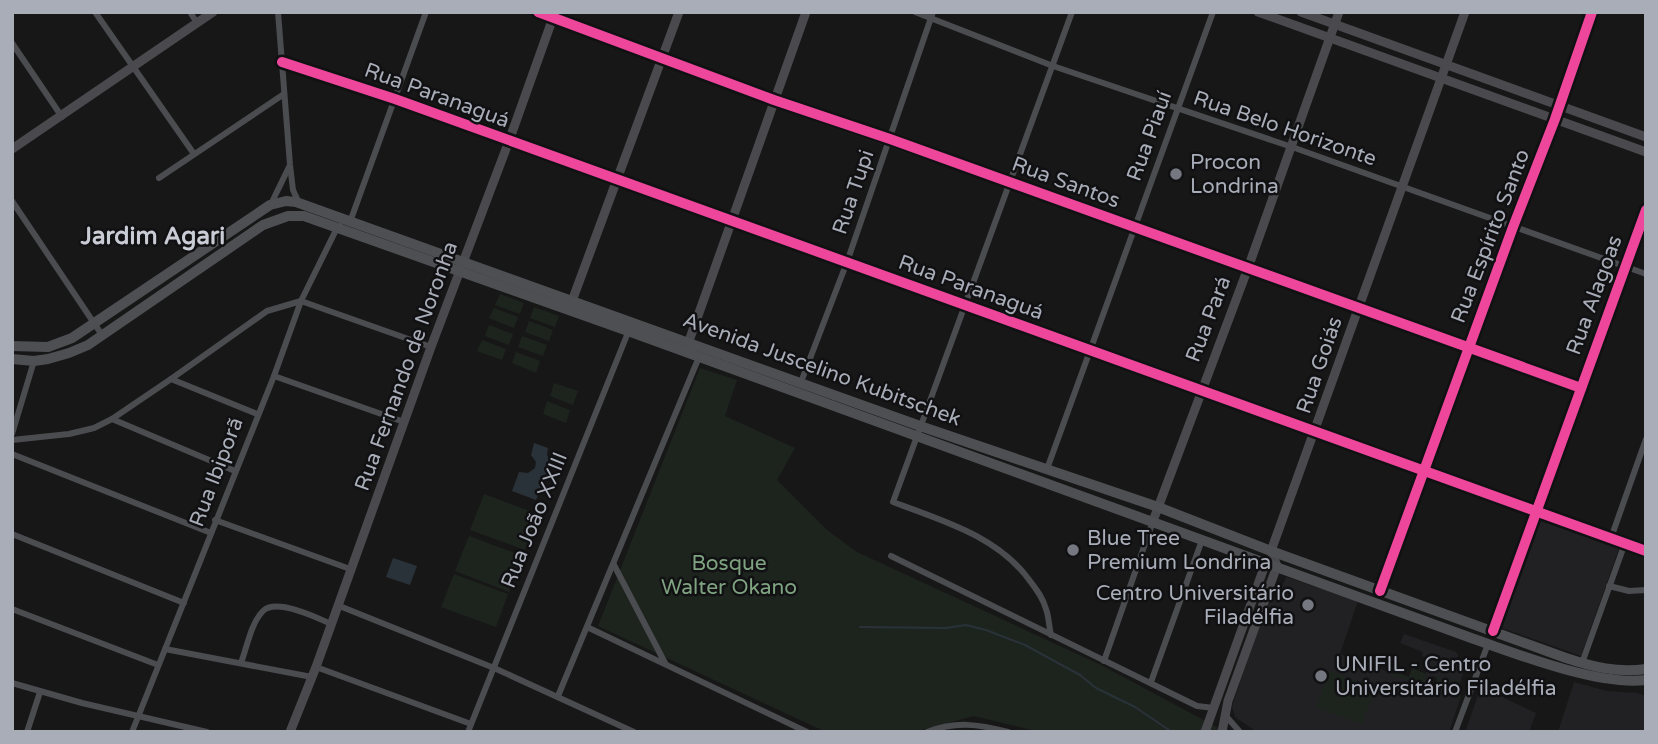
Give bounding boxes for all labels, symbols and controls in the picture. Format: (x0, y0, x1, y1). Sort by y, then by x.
street label: Rua Paranaguá (361, 58, 513, 133)
street label: Rua Belo Horizonte (1190, 85, 1380, 172)
street label: Rua Piauí (1122, 88, 1177, 185)
street label: Rua Espírito Santo (1446, 146, 1535, 327)
street label: Rua Tupi (827, 147, 880, 238)
place label: Procon Londrina (1190, 150, 1279, 199)
street label: Rua Santos (1008, 151, 1123, 214)
marker: Procon Londrina (1168, 166, 1184, 182)
district label: Jardim Agari (80, 222, 225, 251)
street label: Rua Alagoas (1561, 232, 1628, 358)
street label: Rua Fernando de Noronha (350, 238, 463, 494)
street label: Rua Paranaguá (895, 250, 1047, 325)
street label: Rua Pará (1181, 273, 1236, 366)
street label: Avenida Juscelino Kubitschek (679, 307, 964, 432)
street label: Rua Goiás (1291, 313, 1348, 417)
street label: Rua Ibiporã (184, 414, 249, 530)
street label: Rua João XXIII (496, 449, 573, 592)
place label: Blue Tree Premium Londrina (1087, 526, 1271, 575)
marker: Blue Tree Premium Londrina (1065, 542, 1081, 558)
park label: Bosque Walter Okano (661, 551, 797, 600)
place label: Centro Universitário Filadélfia (1096, 581, 1294, 630)
marker: Centro Universitário Filadélfia (1300, 597, 1316, 613)
place label: UNIFIL - Centro Universitário Filadélfia (1335, 652, 1556, 701)
marker: UNIFIL - Centro Universitário Filadélfia (1313, 668, 1329, 684)

